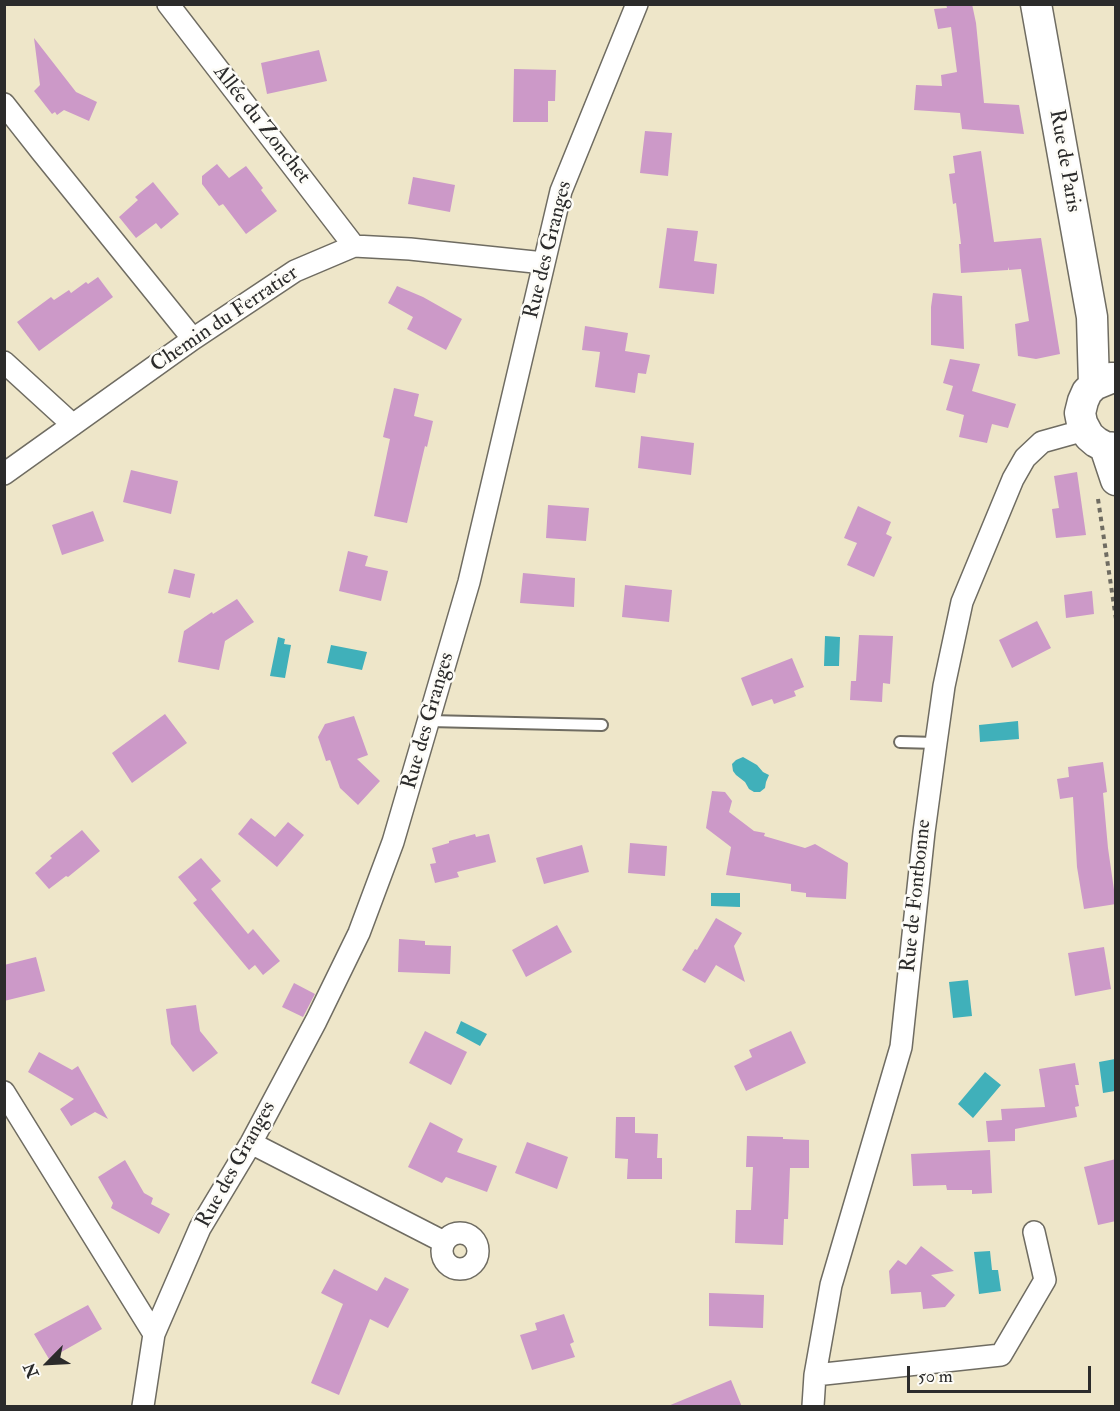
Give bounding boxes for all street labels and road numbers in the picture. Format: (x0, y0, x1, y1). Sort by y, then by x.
street label: Allée du Zonchet (207, 61, 315, 189)
street label: Rue de Paris (1043, 108, 1085, 214)
street label: Rue des Granges (520, 179, 578, 321)
street label: Chemin du Ferratier (146, 261, 304, 379)
street label: Rue des Granges (397, 650, 461, 792)
street label: Rue de Fontbonne (896, 818, 938, 974)
street label: Rue des Granges (192, 1097, 282, 1233)

